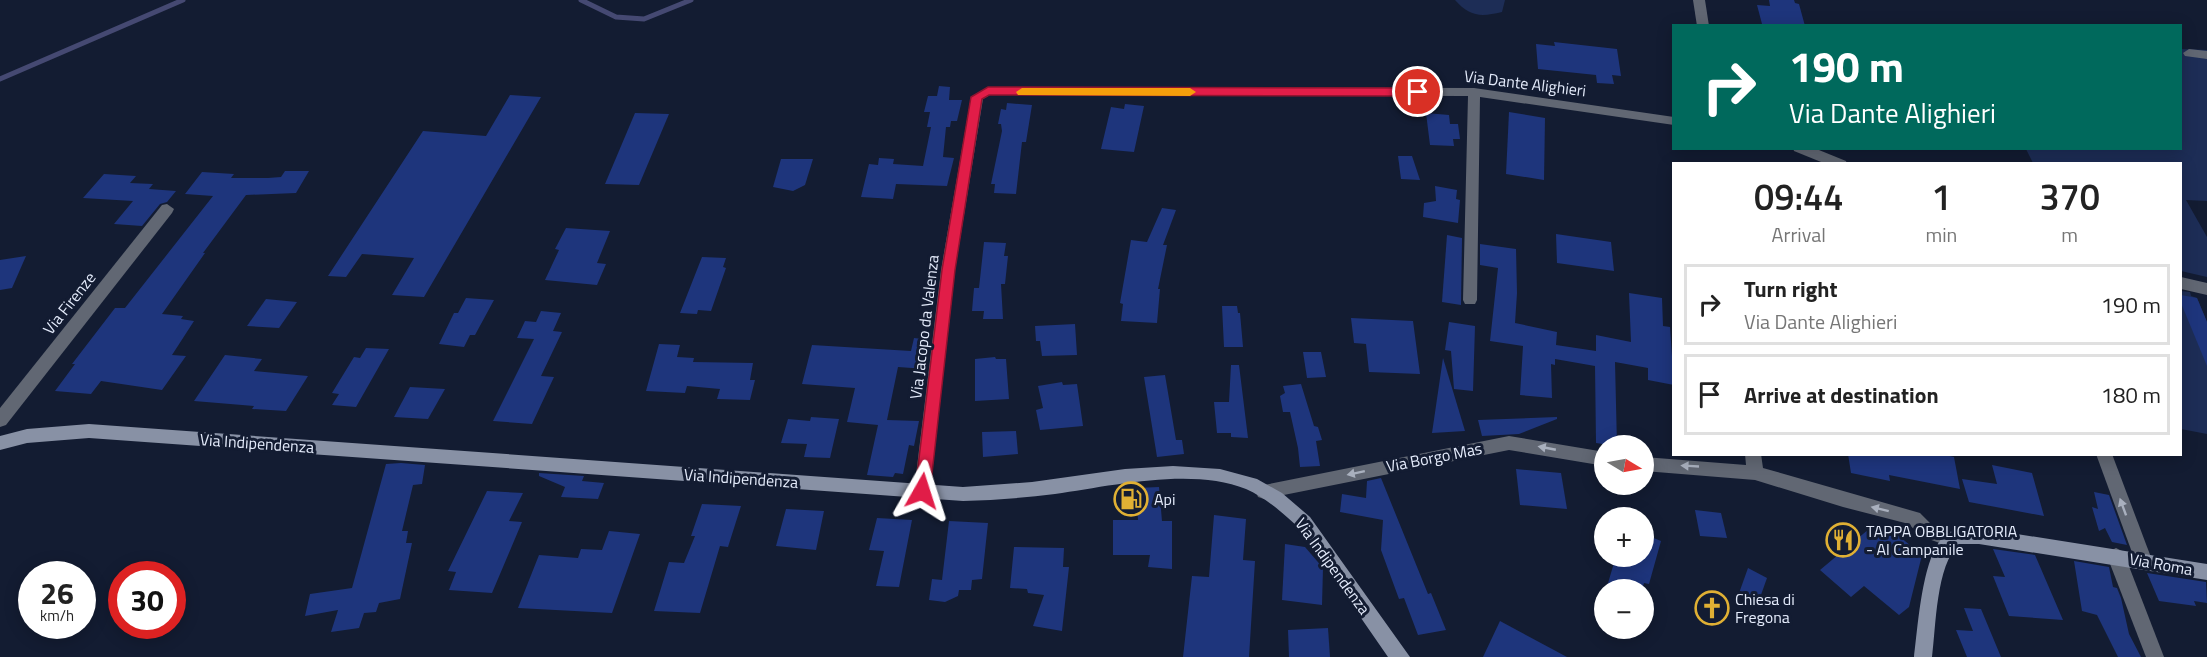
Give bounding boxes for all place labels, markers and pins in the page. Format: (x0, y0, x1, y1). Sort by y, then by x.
pin (1392, 66, 1443, 117)
fuel station icon: Api (1113, 481, 1149, 517)
place label: Api (1154, 487, 1175, 511)
place label: TAPPA OBBLIGATORIA - Al Campanile (1866, 519, 2018, 561)
restaurant icon: TAPPA OBBLIGATORIA - Al Campanile (1825, 522, 1861, 558)
place label: Chiesa di Fregona (1735, 587, 1795, 629)
church icon: Chiesa di Fregona (1694, 590, 1730, 626)

